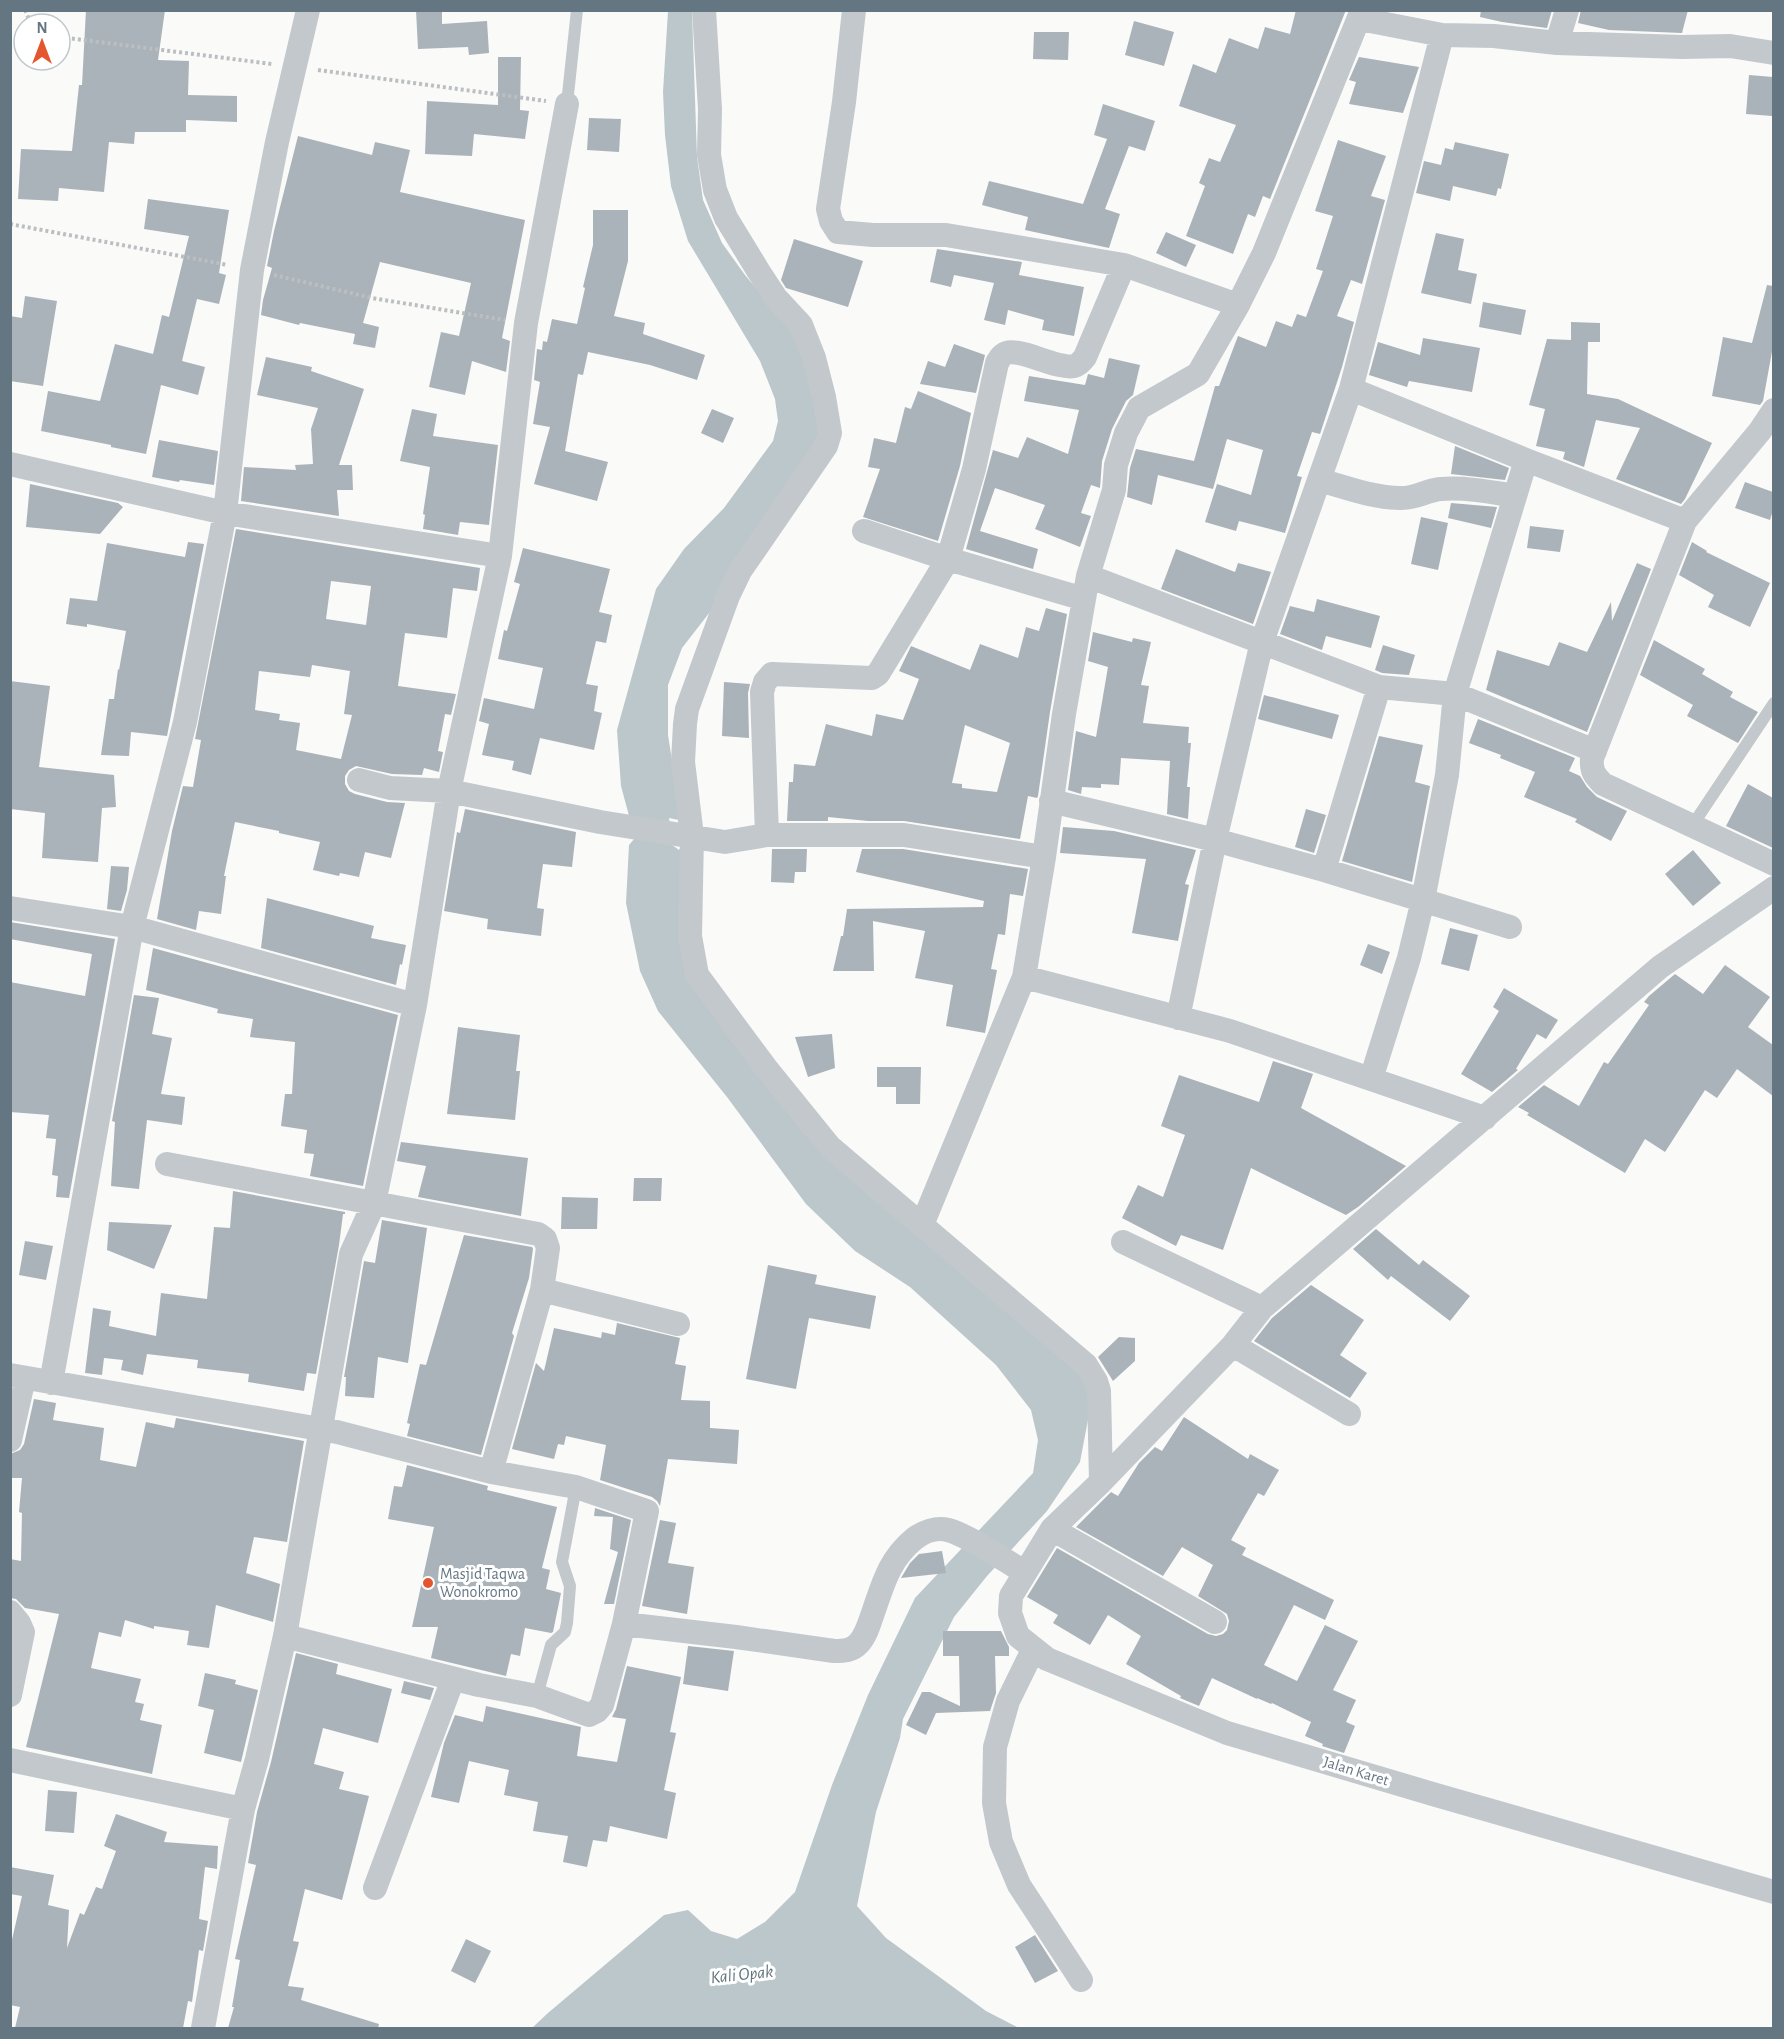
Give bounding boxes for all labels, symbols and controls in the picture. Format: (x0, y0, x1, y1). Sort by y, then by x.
north arrow (12, 12, 72, 72)
text: N (36, 20, 48, 36)
place label: Masjid Taqwa Wonokromo (440, 1566, 525, 1600)
marker: Masjid Taqwa Wonokromo (421, 1576, 435, 1590)
street label: Jalan Karet (1321, 1753, 1391, 1789)
water label: Kali Opak (710, 1963, 774, 1987)

